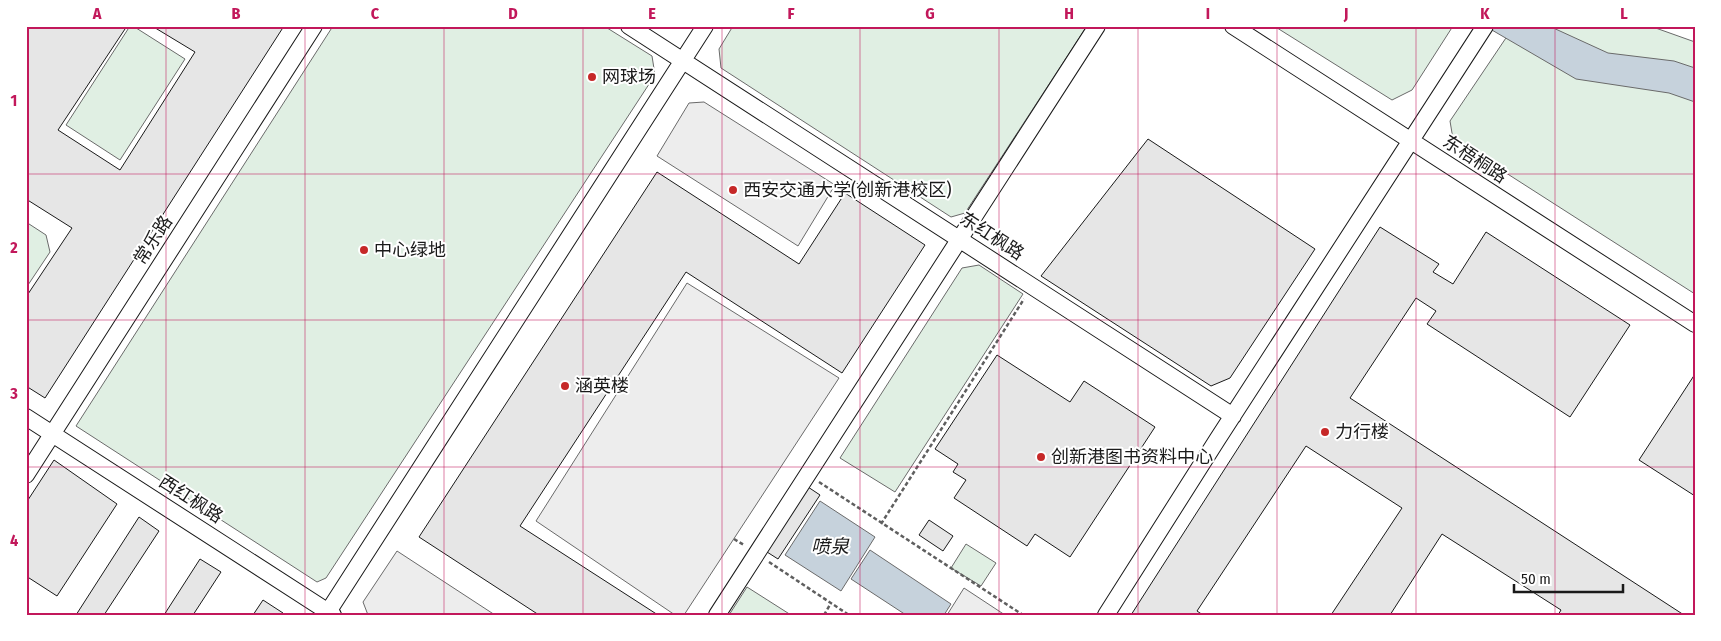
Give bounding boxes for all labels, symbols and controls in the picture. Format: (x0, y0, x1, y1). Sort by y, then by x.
text: A (92, 4, 102, 23)
text: B (232, 4, 241, 23)
text: C (371, 4, 380, 23)
text: D (508, 4, 518, 23)
text: E (648, 4, 656, 23)
text: F (787, 4, 795, 23)
text: G (925, 4, 935, 23)
text: H (1064, 4, 1074, 23)
text: I (1206, 4, 1210, 23)
text: J (1343, 4, 1348, 23)
text: K (1480, 4, 1490, 23)
text: L (1620, 4, 1628, 23)
place label: 网球场 (602, 66, 656, 88)
marker: 网球场 (586, 71, 598, 83)
text: 1 (11, 91, 17, 110)
street label: 东梧桐路 (1439, 130, 1511, 188)
place label: 西安交通大学(创新港校区) (743, 179, 952, 201)
marker: 西安交通大学(创新港校区) (727, 184, 739, 196)
street label: 东红枫路 (956, 207, 1028, 265)
street label: 常乐路 (129, 211, 177, 269)
text: 2 (9, 238, 18, 257)
place label: 中心绿地 (374, 239, 446, 261)
marker: 中心绿地 (358, 244, 370, 256)
place label: 涵英楼 (575, 375, 629, 397)
marker: 涵英楼 (559, 380, 571, 392)
text: 3 (9, 384, 18, 403)
place label: 力行楼 (1335, 421, 1389, 443)
marker: 力行楼 (1319, 426, 1331, 438)
place label: 创新港图书资料中心 (1051, 446, 1213, 468)
marker: 创新港图书资料中心 (1035, 451, 1047, 463)
street label: 西红枫路 (155, 470, 227, 528)
text: 4 (10, 531, 18, 550)
water label: 喷泉 (811, 535, 850, 558)
scale bar (1514, 561, 1622, 593)
text: 50 m (1521, 570, 1551, 588)

